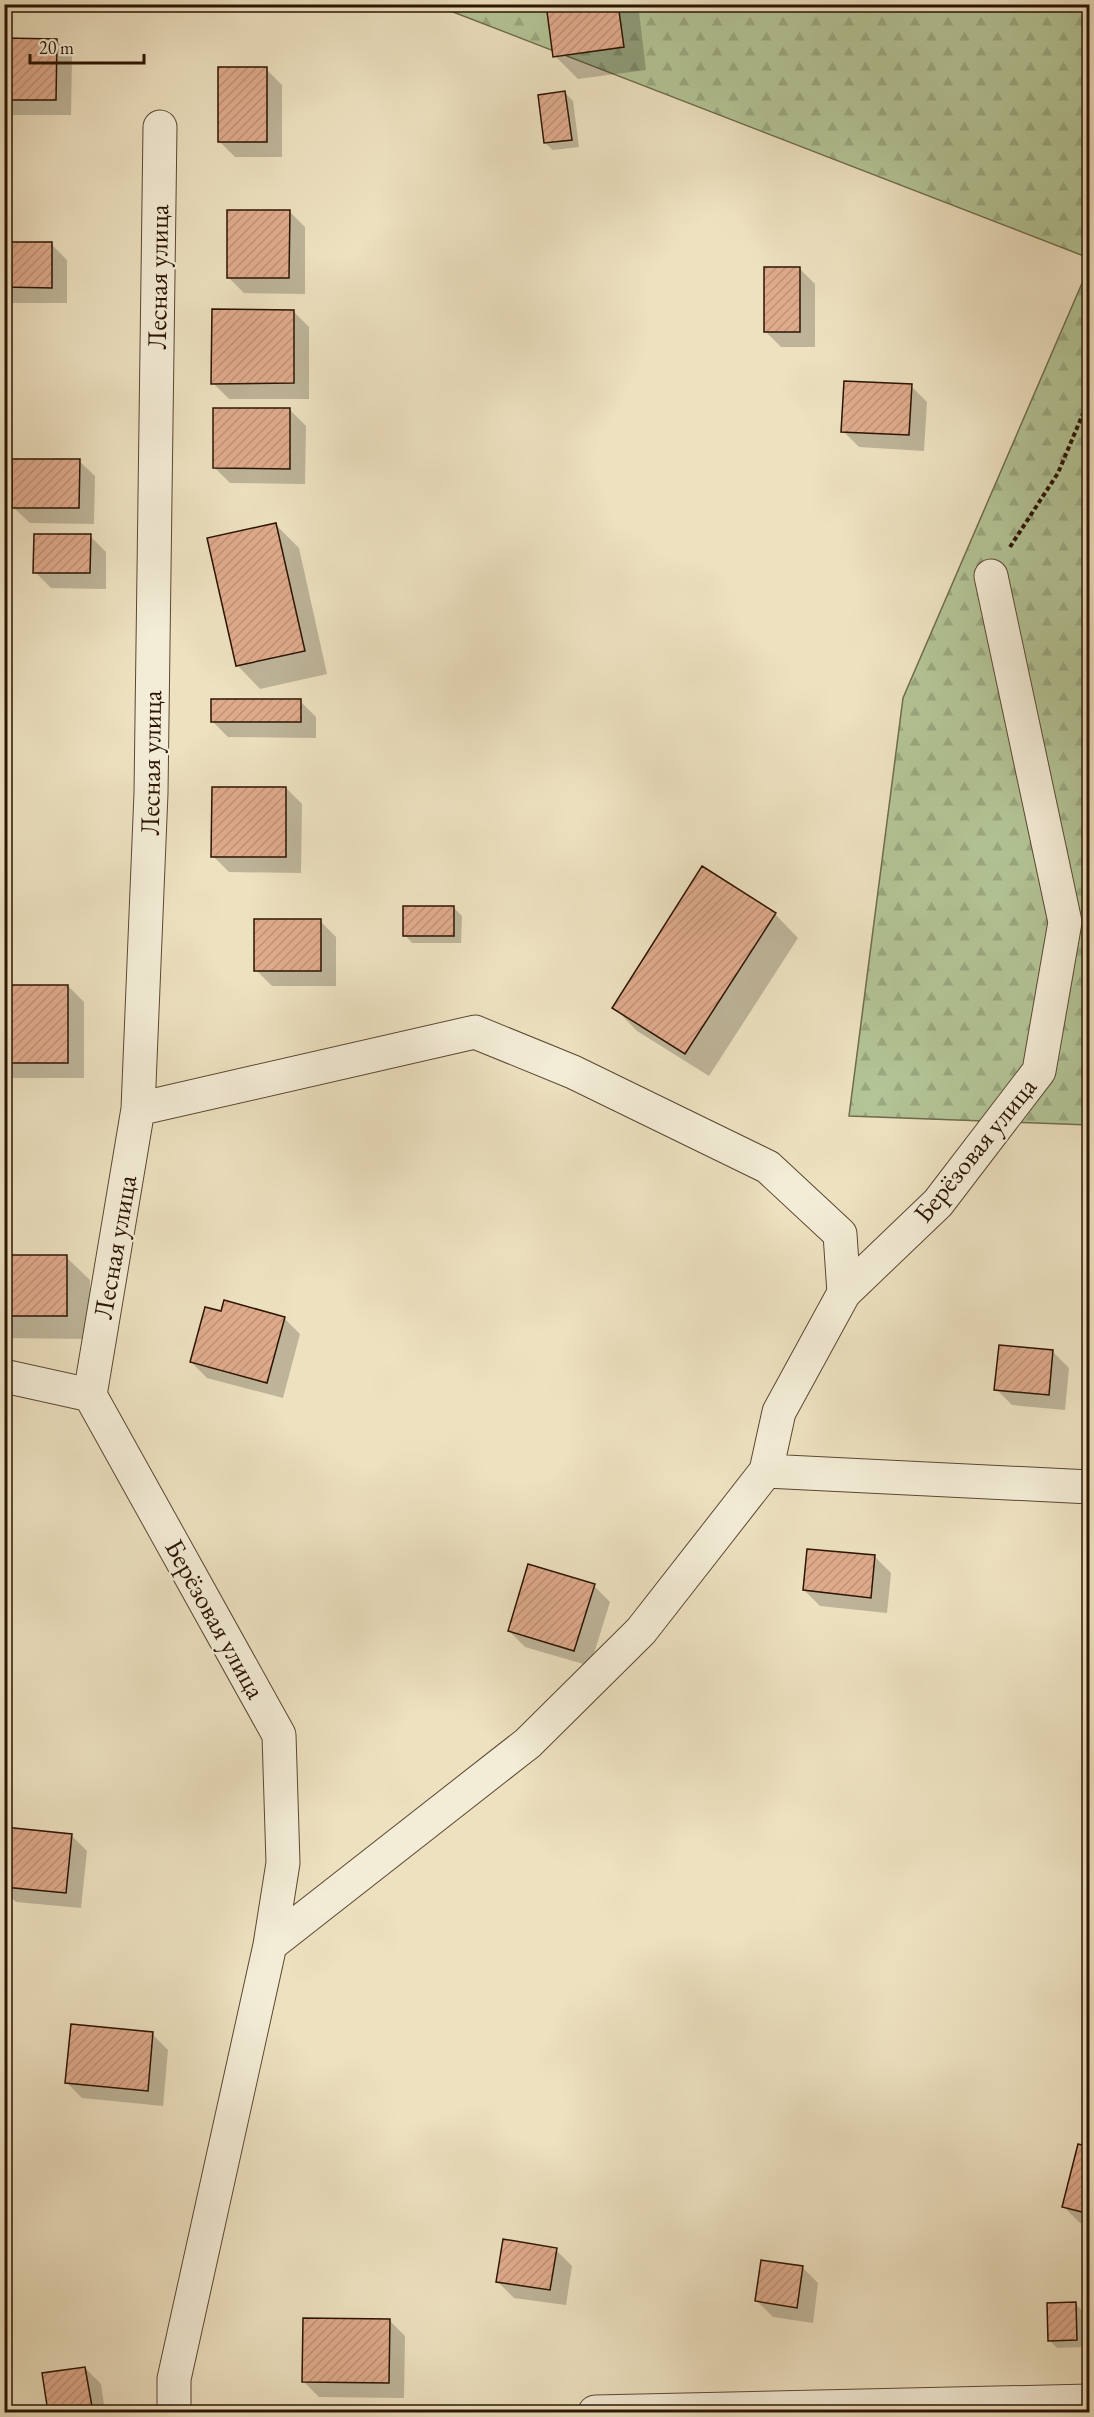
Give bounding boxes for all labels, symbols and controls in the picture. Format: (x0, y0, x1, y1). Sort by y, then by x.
scale bar (30, 27, 144, 65)
text: 20 m (39, 36, 74, 59)
street label: Лесная улица (139, 204, 176, 350)
street label: Лесная улица (132, 690, 169, 836)
street label: Берёзовая улица (905, 1070, 1044, 1230)
street label: Лесная улица (85, 1172, 144, 1322)
street label: Берёзовая улица (157, 1533, 274, 1705)

